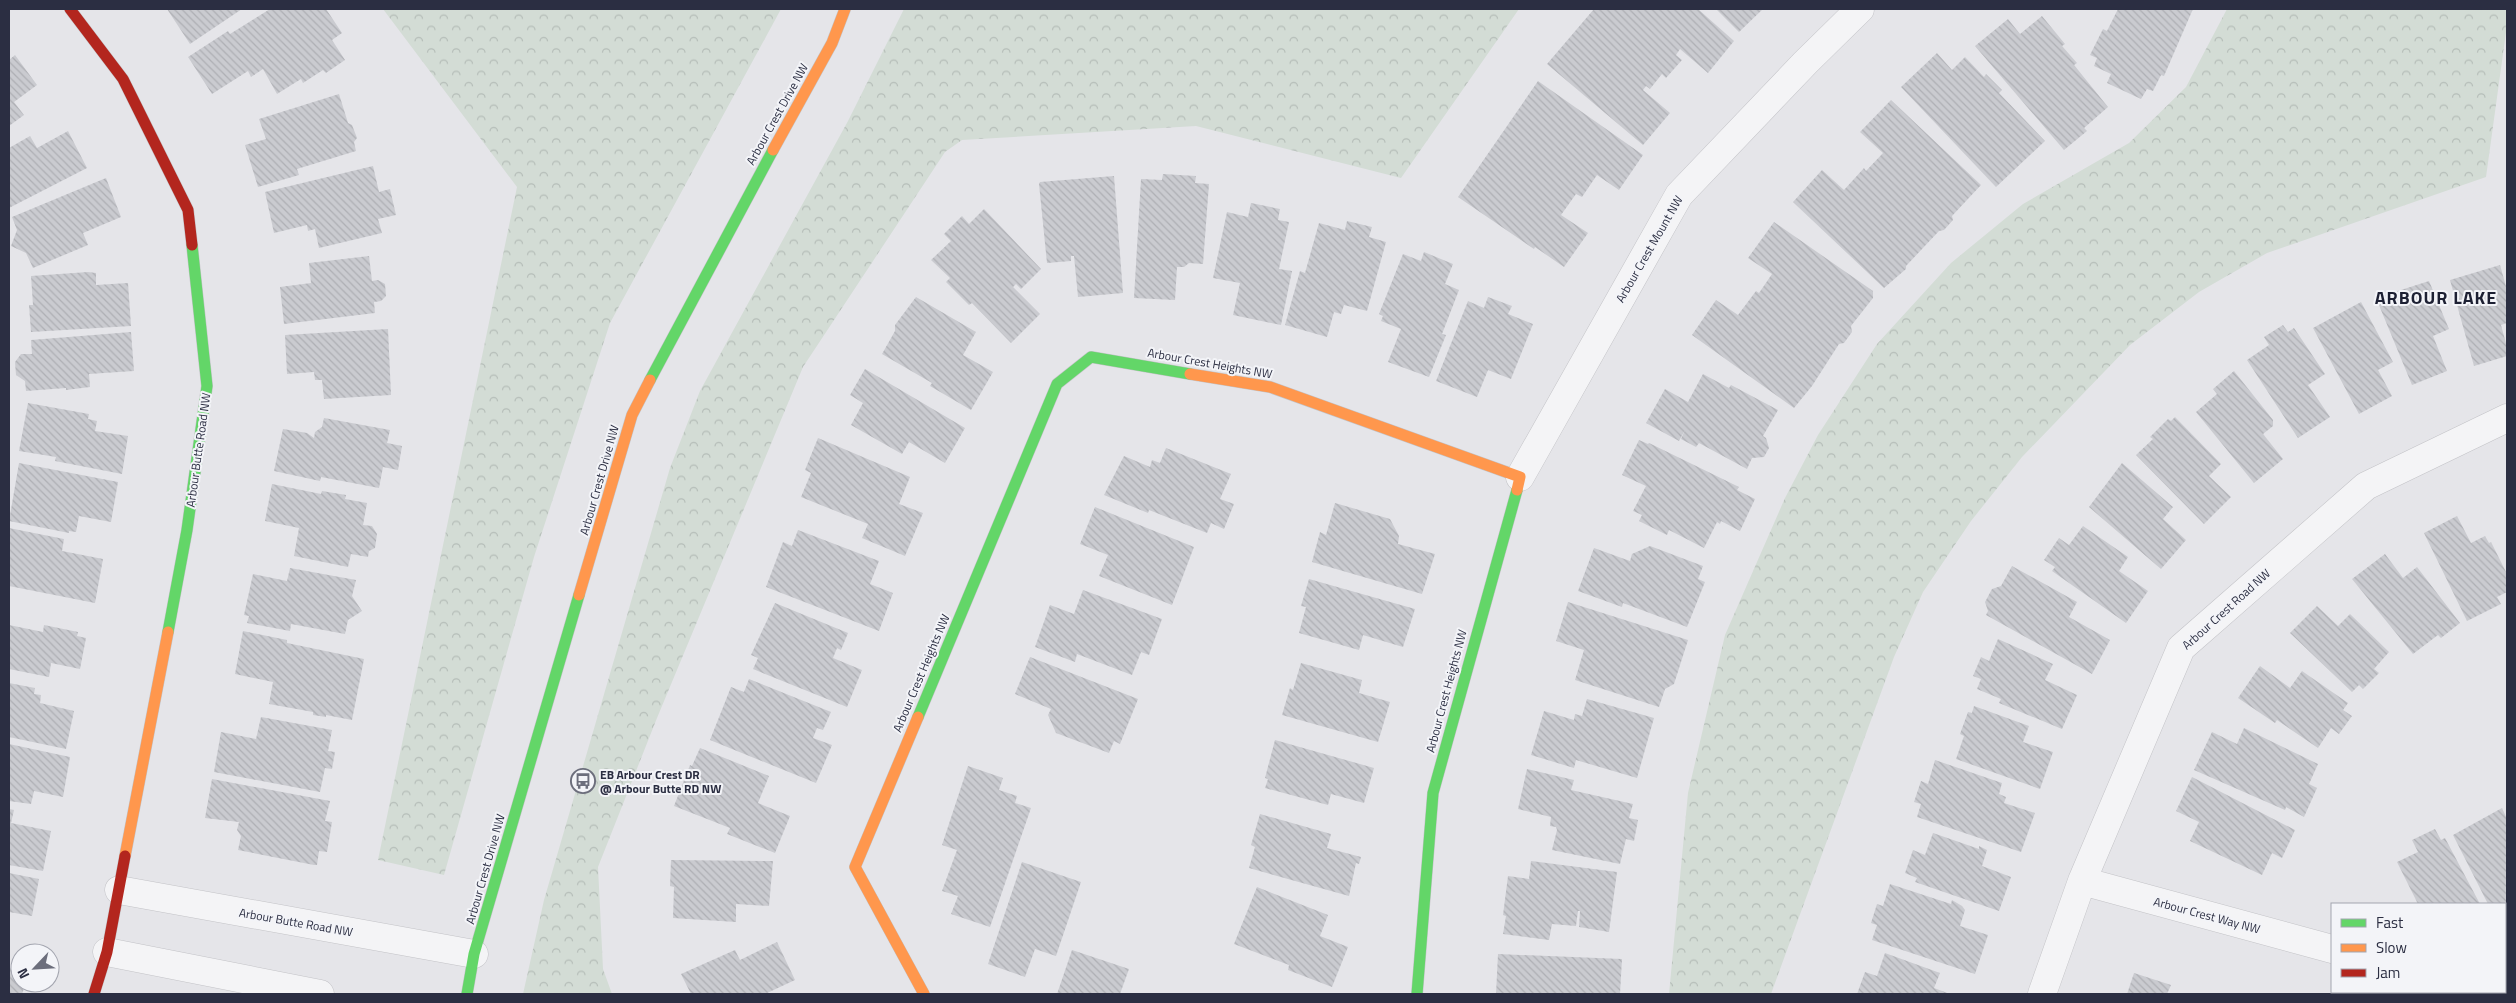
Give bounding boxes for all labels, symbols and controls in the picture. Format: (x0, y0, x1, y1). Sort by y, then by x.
street label: Arbour Crest Drive NW (741, 59, 813, 168)
street label: Arbour Crest Mount NW (1611, 192, 1688, 306)
district label: ARBOUR LAKE (2375, 284, 2497, 311)
street label: Arbour Crest Heights NW (1146, 343, 1274, 383)
street label: Arbour Butte Road NW (181, 391, 215, 508)
street label: Arbour Crest Drive NW (574, 422, 624, 537)
street label: Arbour Crest Road NW (2177, 564, 2275, 654)
street label: Arbour Crest Heights NW (888, 611, 955, 735)
street label: Arbour Crest Heights NW (1420, 627, 1472, 755)
place label: EB Arbour Crest DR @ Arbour Butte RD NW (600, 765, 721, 798)
bus stop icon: EB Arbour Crest DR @ Arbour Butte RD NW (570, 768, 596, 794)
street label: Arbour Crest Drive NW (460, 811, 510, 926)
street label: Arbour Crest Way NW (2152, 892, 2263, 938)
street label: Arbour Butte Road NW (238, 903, 355, 941)
legend (2331, 903, 2506, 993)
text: Fast (2376, 911, 2404, 934)
text: Slow (2376, 936, 2407, 959)
north arrow (10, 943, 60, 993)
text: Jam (2376, 961, 2400, 984)
text: N (11, 965, 34, 983)

